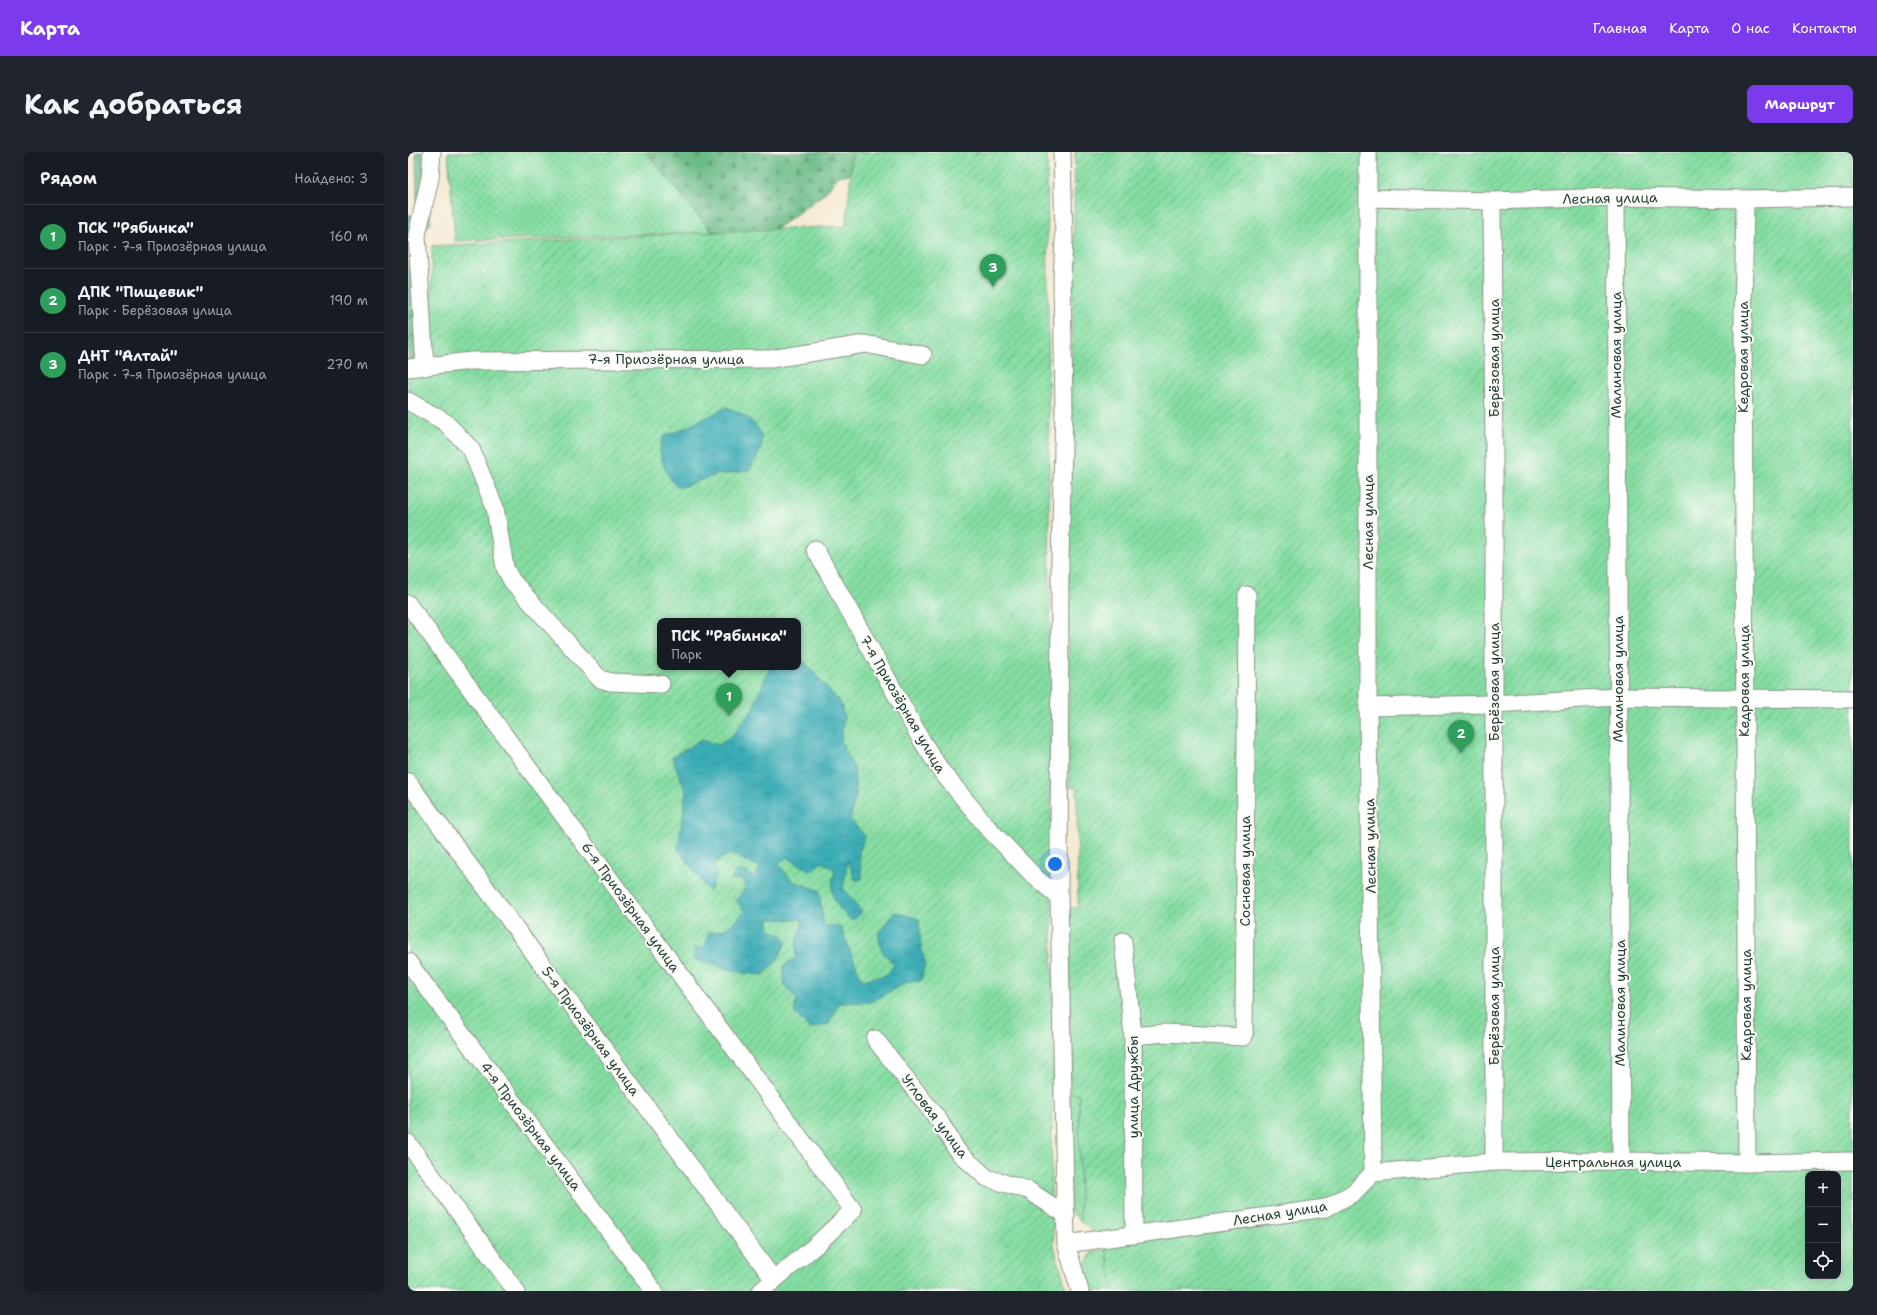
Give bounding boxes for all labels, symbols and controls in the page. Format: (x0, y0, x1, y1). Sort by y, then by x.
text: Карта (20, 16, 80, 41)
text: Главная (1593, 19, 1647, 37)
text: Карта (1669, 19, 1709, 37)
text: О нас (1731, 19, 1770, 37)
text: Контакты (1792, 19, 1857, 37)
text: Как добраться (24, 85, 243, 123)
button: Маршрут (1747, 85, 1853, 123)
text: Рядом (40, 167, 97, 189)
text: Найдено: 3 (294, 170, 368, 187)
street label: Лесная улица (1562, 188, 1658, 208)
text: ПСК "Рябинка" (78, 218, 194, 238)
text: 1 (50, 228, 56, 245)
text: 160 m (330, 228, 368, 245)
text: Парк · 7-я Приозёрная улица (78, 238, 266, 255)
pin: 3 (980, 254, 1006, 287)
text: ДПК "Пищевик" (78, 282, 203, 302)
street label: Малиновая улица (1607, 291, 1625, 418)
text: 2 (48, 292, 58, 309)
text: 190 m (329, 292, 368, 309)
street label: Берёзовая улица (1485, 298, 1503, 417)
street label: Кедровая улица (1734, 301, 1752, 413)
text: Парк · Берёзовая улица (78, 302, 232, 319)
text: ДНТ "Алтай" (78, 346, 177, 366)
street label: 7-я Приозёрная улица (588, 350, 744, 368)
text: 3 (48, 356, 58, 373)
text: 270 m (326, 356, 368, 373)
text: Парк · 7-я Приозёрная улица (78, 366, 266, 383)
street label: Лесная улица (1359, 474, 1377, 570)
street label: Малиновая улица (1609, 615, 1627, 742)
popup (657, 618, 801, 670)
street label: Берёзовая улица (1485, 622, 1503, 741)
street label: Кедровая улица (1735, 625, 1753, 737)
text: ПСК "Рябинка" (671, 626, 787, 646)
street label: 7-я Приозёрная улица (856, 632, 950, 776)
text: Парк (671, 646, 702, 663)
pin: 1 (716, 683, 742, 716)
pin: 2 (1448, 720, 1474, 753)
street label: Лесная улица (1360, 798, 1380, 894)
street label: Сосновая улица (1236, 815, 1254, 927)
street label: 6-я Приозёрная улица (578, 838, 684, 976)
your location (1045, 854, 1065, 874)
street label: Малиновая улица (1611, 939, 1629, 1066)
street label: Берёзовая улица (1485, 946, 1503, 1065)
street label: Кедровая улица (1737, 949, 1755, 1061)
street label: 5-я Приозёрная улица (538, 963, 644, 1099)
street label: улица Дружбы (1124, 1036, 1142, 1138)
street label: 4-я Приозёрная улица (477, 1058, 586, 1194)
street label: Угловая улица (898, 1070, 973, 1162)
street label: Центральная улица (1545, 1153, 1681, 1171)
map controls (1805, 1171, 1841, 1279)
button: + (1805, 1171, 1841, 1207)
street label: Лесная улица (1231, 1197, 1329, 1229)
button: − (1805, 1207, 1841, 1243)
button: locate (1805, 1243, 1841, 1279)

